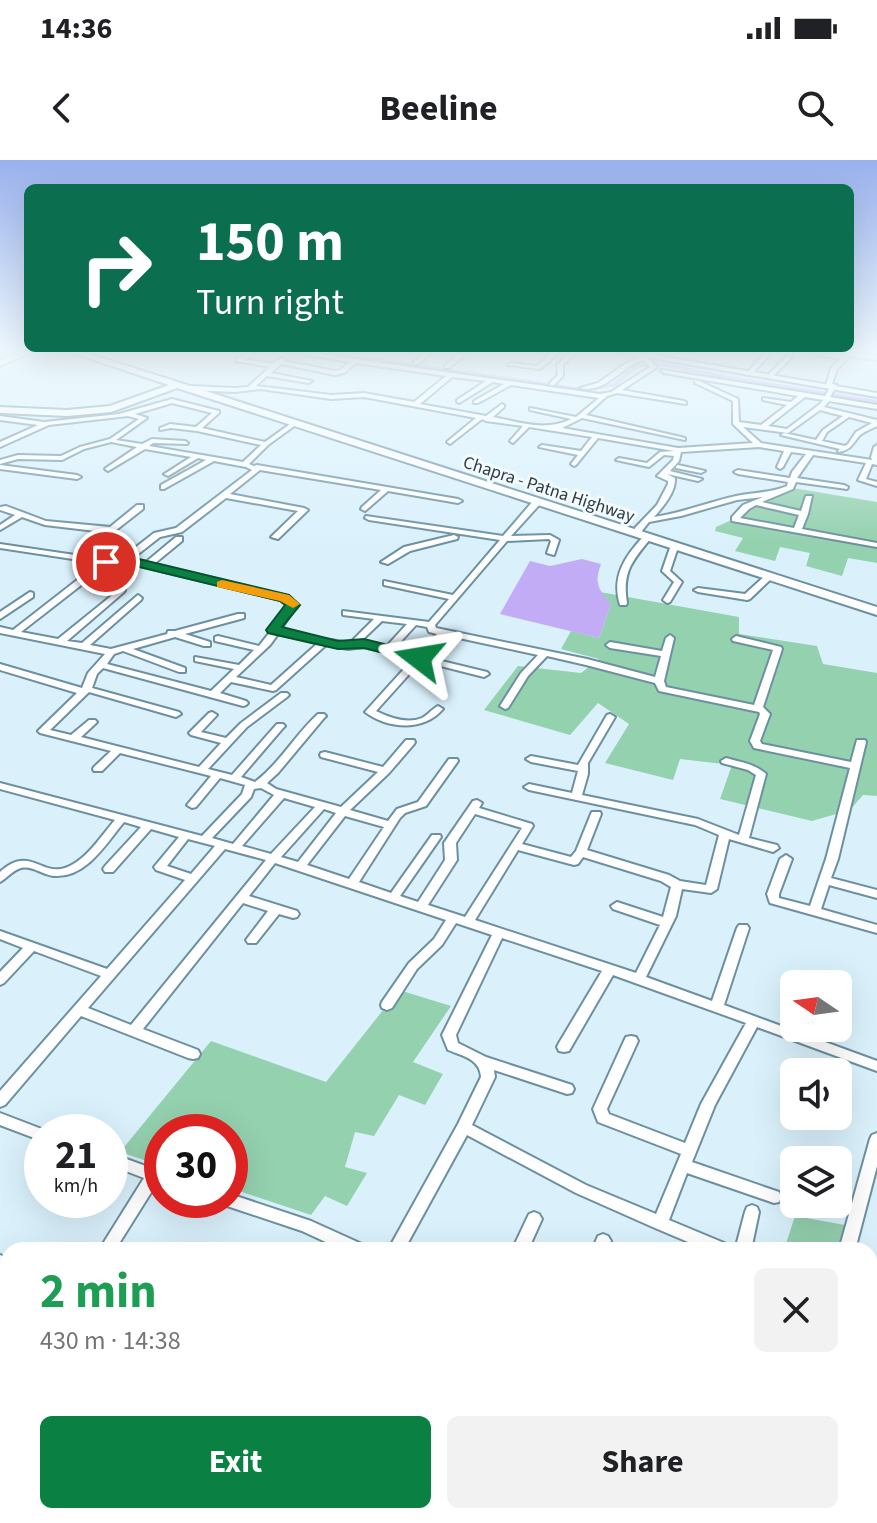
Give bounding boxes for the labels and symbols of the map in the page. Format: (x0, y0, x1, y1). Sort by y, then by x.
street label: Chapra - Patna Highway (460, 450, 638, 529)
pin (72, 528, 140, 596)
position arrow (377, 616, 461, 700)
north arrow (780, 970, 852, 1042)
speed limit sign: 30 (144, 1114, 248, 1218)

